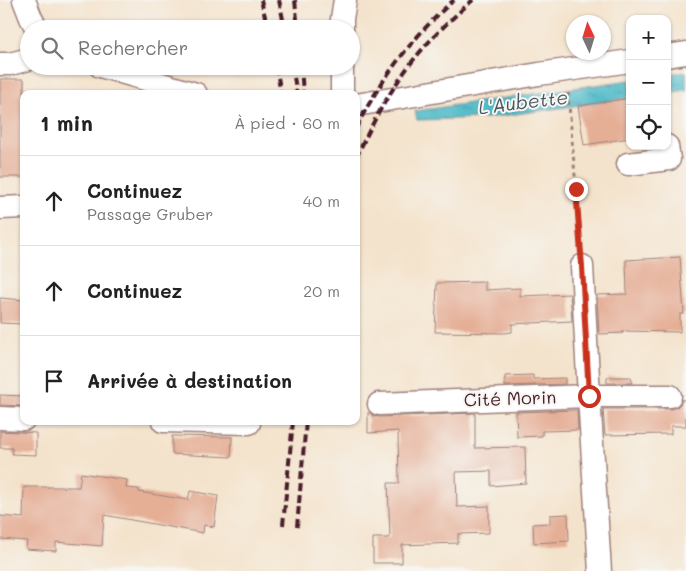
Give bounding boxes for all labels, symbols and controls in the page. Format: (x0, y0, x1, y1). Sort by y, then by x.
north arrow (566, 15, 611, 60)
map controls (626, 15, 671, 150)
button: + (626, 15, 671, 60)
search box (20, 20, 360, 75)
icon: search (38, 34, 66, 62)
text: Rechercher (78, 35, 188, 60)
button: − (626, 60, 671, 105)
water label: L'Aubette (477, 84, 569, 119)
button: locate (626, 105, 671, 150)
text: 1 min (40, 109, 93, 136)
text: À pied · 60 m (234, 112, 340, 133)
text: Continuez (87, 178, 182, 203)
route end (565, 178, 588, 201)
icon: ahead (40, 187, 68, 215)
text: 40 m (303, 190, 340, 211)
text: Passage Gruber (87, 203, 213, 224)
icon: ahead (40, 277, 68, 305)
text: Continuez (87, 278, 182, 303)
text: 20 m (303, 280, 340, 301)
icon: arrive (40, 367, 68, 395)
text: Arrivée à destination (87, 368, 292, 393)
street label: Cité Morin (463, 384, 557, 412)
route start (578, 385, 601, 408)

